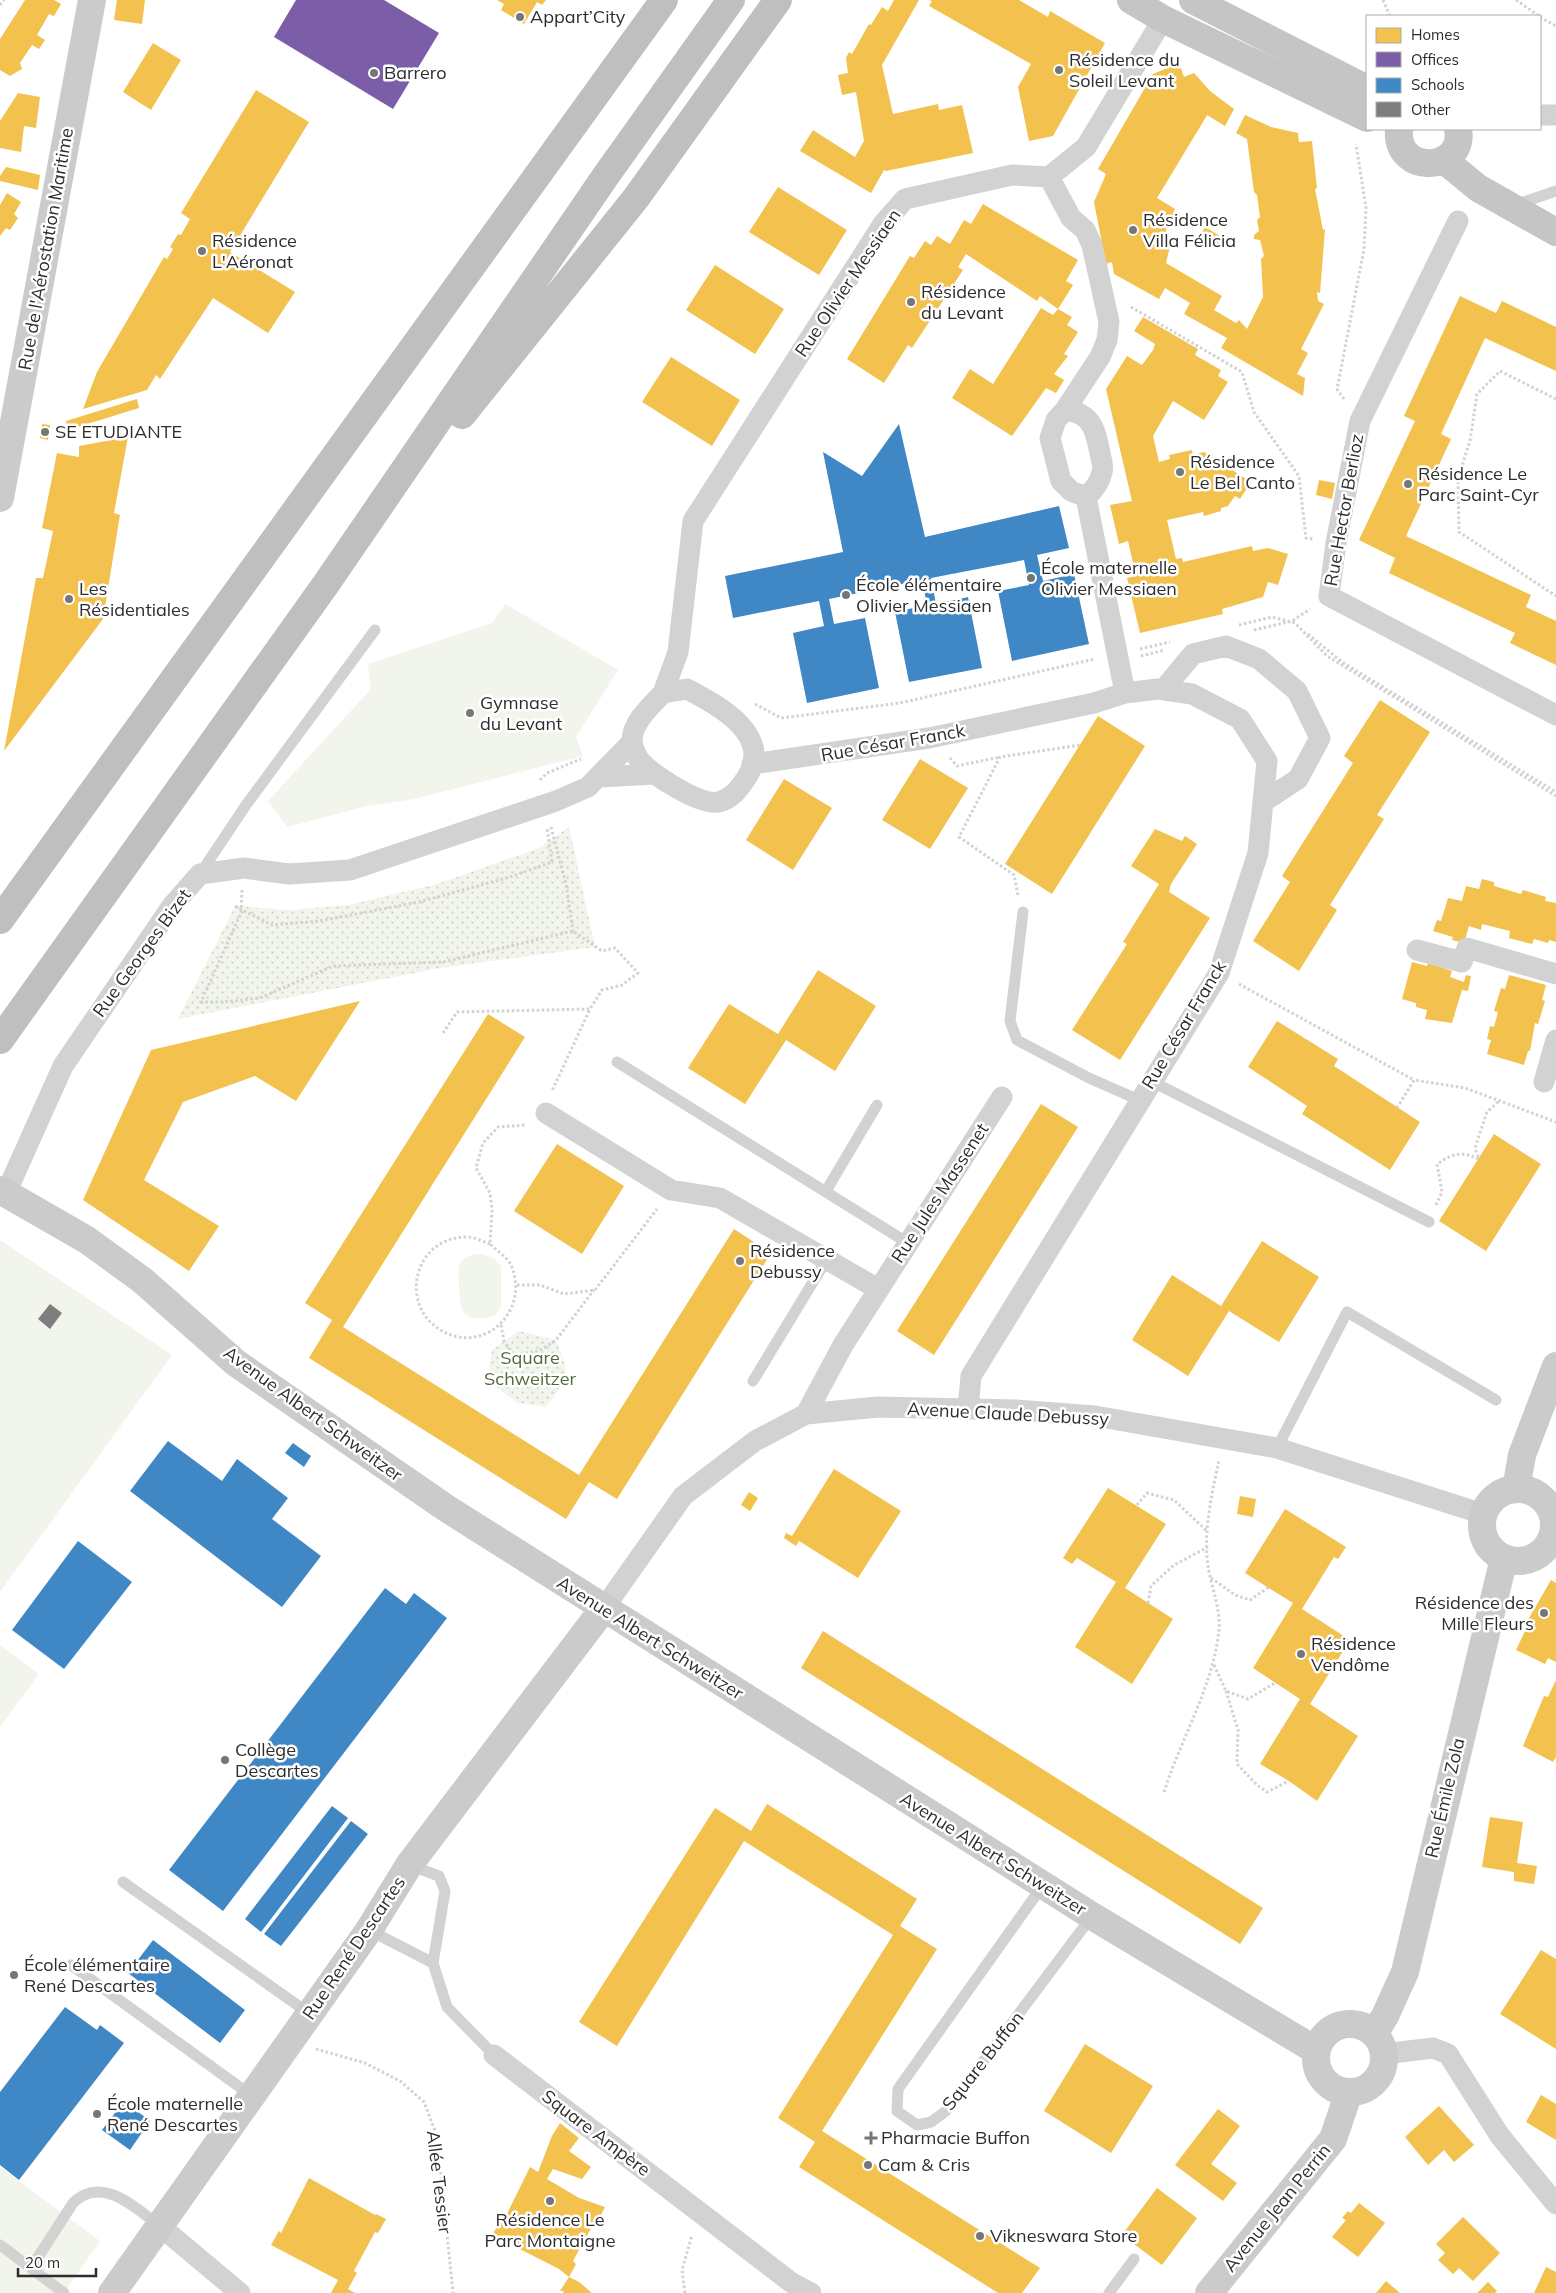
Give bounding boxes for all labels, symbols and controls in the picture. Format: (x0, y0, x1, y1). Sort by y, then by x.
place label: Appart’City (530, 5, 626, 28)
marker: Appart’City (514, 11, 526, 23)
legend (1366, 15, 1541, 130)
text: Homes (1411, 25, 1460, 44)
place label: Résidence du Soleil Levant (1069, 48, 1180, 92)
text: Offices (1411, 50, 1459, 69)
place label: Barrero (384, 61, 446, 84)
marker: Résidence du Soleil Levant (1053, 64, 1065, 76)
marker: Barrero (368, 67, 380, 79)
text: Schools (1411, 75, 1465, 94)
text: Other (1411, 100, 1451, 119)
street label: Rue de l'Aérostation Maritime (13, 126, 78, 372)
street label: Rue Olivier Messiaen (790, 205, 906, 361)
place label: Résidence Villa Félicia (1143, 208, 1236, 252)
marker: Résidence Villa Félicia (1127, 224, 1139, 236)
place label: Résidence L'Aéronat (212, 229, 297, 273)
marker: Résidence L'Aéronat (196, 245, 208, 257)
place label: Résidence du Levant (921, 280, 1006, 324)
marker: Résidence du Levant (905, 296, 917, 308)
place label: SE ETUDIANTE (55, 420, 182, 443)
marker: SE ETUDIANTE (39, 426, 51, 438)
street label: Rue Hector Berlioz (1319, 432, 1368, 588)
place label: Résidence Le Bel Canto (1190, 450, 1295, 494)
place label: Résidence Le Parc Saint-Cyr (1418, 462, 1539, 506)
marker: Résidence Le Bel Canto (1174, 466, 1186, 478)
marker: Résidence Le Parc Saint-Cyr (1402, 478, 1414, 490)
place label: École maternelle Olivier Messiaen (1041, 556, 1177, 600)
marker: École maternelle Olivier Messiaen (1025, 572, 1037, 584)
place label: École élémentaire Olivier Messiaen (856, 573, 1002, 617)
place label: Les Résidentiales (79, 577, 190, 621)
marker: École élémentaire Olivier Messiaen (840, 589, 852, 601)
marker: Les Résidentiales (63, 593, 75, 605)
place label: Gymnase du Levant (480, 691, 562, 735)
marker: Gymnase du Levant (464, 707, 476, 719)
street label: Rue César Franck (819, 718, 967, 766)
street label: Rue Georges Bizet (87, 884, 196, 1021)
street label: Rue César Franck (1136, 956, 1231, 1093)
street label: Rue Jules Massenet (886, 1119, 993, 1267)
place label: Résidence Debussy (750, 1239, 835, 1283)
marker: Résidence Debussy (734, 1255, 746, 1267)
street label: Avenue Albert Schweitzer (219, 1341, 408, 1486)
park label: Square Schweitzer (484, 1346, 576, 1390)
street label: Avenue Claude Debussy (906, 1397, 1110, 1430)
street label: Avenue Albert Schweitzer (553, 1571, 748, 1705)
place label: Résidence des Mille Fleurs (1415, 1591, 1534, 1635)
marker: Résidence des Mille Fleurs (1538, 1607, 1550, 1619)
place label: Résidence Vendôme (1311, 1632, 1396, 1676)
marker: Résidence Vendôme (1295, 1648, 1307, 1660)
street label: Rue Émile Zola (1420, 1736, 1470, 1860)
place label: Collège Descartes (235, 1738, 319, 1782)
marker: Collège Descartes (219, 1754, 231, 1766)
street label: Avenue Albert Schweitzer (896, 1787, 1091, 1921)
street label: Rue René Descartes (297, 1872, 410, 2024)
place label: École élémentaire René Descartes (24, 1953, 170, 1997)
marker: École élémentaire René Descartes (8, 1969, 20, 1981)
street label: Square Buffon (937, 2007, 1028, 2115)
street label: Square Ampère (537, 2084, 655, 2181)
place label: École maternelle René Descartes (107, 2092, 243, 2136)
marker: École maternelle René Descartes (91, 2108, 103, 2120)
place label: Pharmacie Buffon (881, 2126, 1030, 2149)
street label: Allée Tessier (422, 2129, 457, 2235)
marker: Pharmacie Buffon (865, 2132, 877, 2144)
street label: Avenue Jean Perrin (1218, 2139, 1335, 2276)
place label: Cam & Cris (878, 2153, 970, 2176)
marker: Cam & Cris (862, 2159, 874, 2171)
marker: Résidence Le Parc Montaigne (544, 2195, 556, 2207)
place label: Résidence Le Parc Montaigne (485, 2208, 615, 2252)
place label: Vikneswara Store (990, 2224, 1137, 2247)
marker: Vikneswara Store (974, 2230, 986, 2242)
scale bar (18, 2246, 95, 2278)
text: 20 m (25, 2253, 60, 2272)

